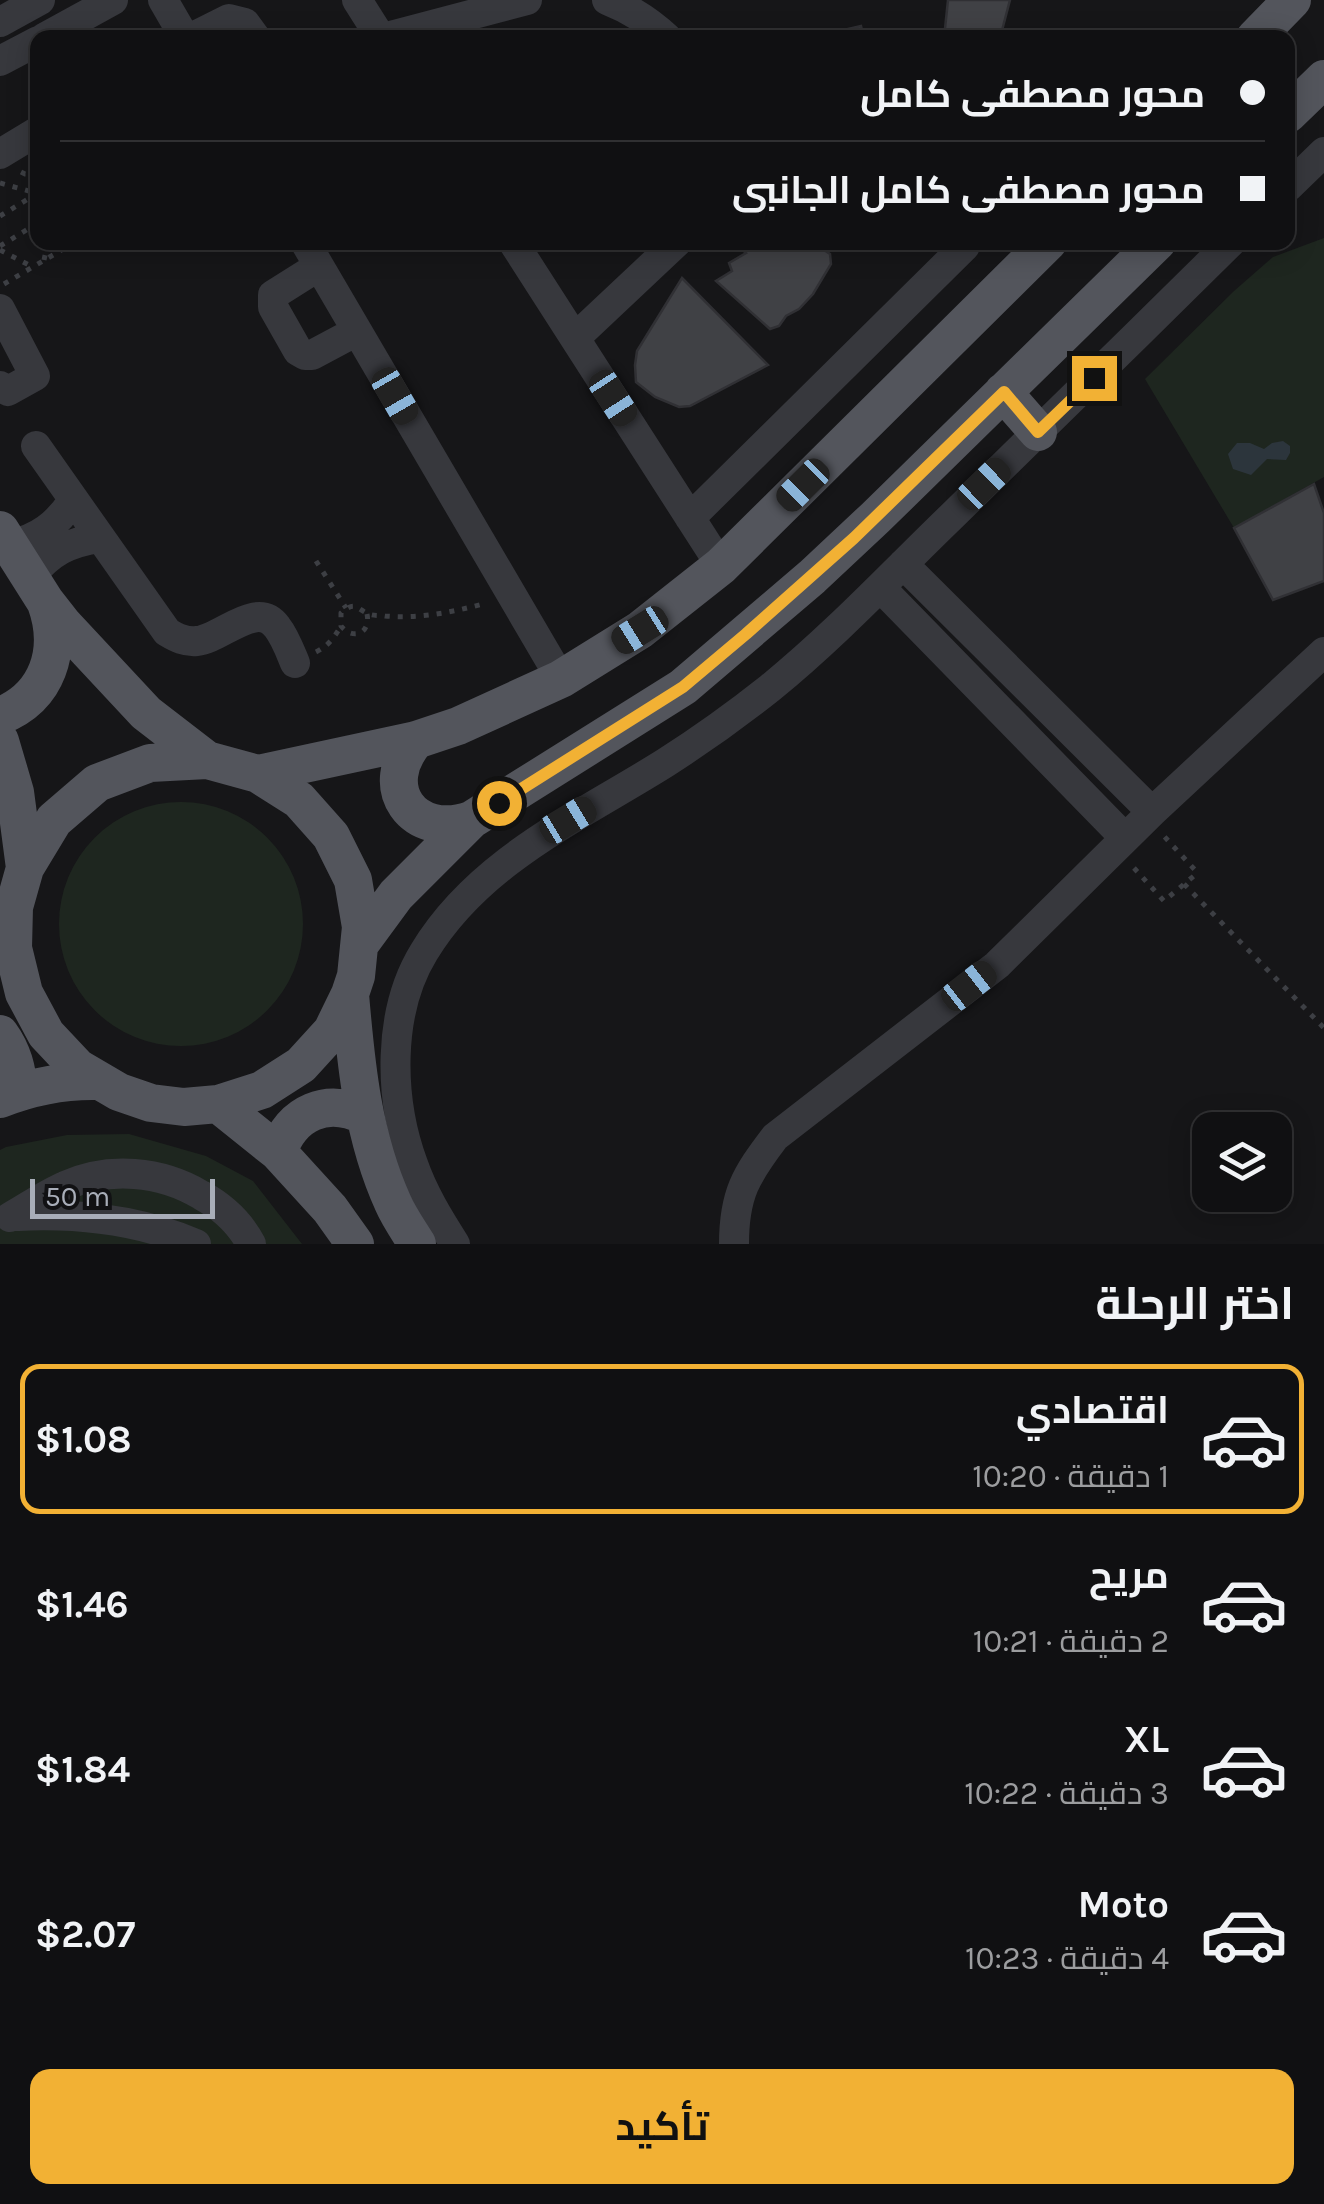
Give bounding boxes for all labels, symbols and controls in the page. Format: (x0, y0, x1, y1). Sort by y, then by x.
text: محور مصطفى كامل (860, 72, 1205, 117)
text: محور مصطفى كامل الجانبى (732, 168, 1205, 213)
route end (1072, 356, 1117, 401)
car (367, 363, 423, 429)
car (584, 365, 642, 431)
car (952, 452, 1016, 516)
car (771, 453, 835, 517)
car (607, 601, 673, 659)
route start (477, 781, 522, 826)
car (535, 792, 601, 848)
car (936, 956, 1002, 1016)
map controls (1192, 1112, 1292, 1212)
button: layers (1192, 1112, 1292, 1212)
scale bar (30, 1174, 215, 1218)
text: 50 m (45, 1180, 110, 1213)
text: اختر الرحلة (1096, 1278, 1294, 1330)
text: اقتصادي (1016, 1388, 1169, 1433)
icon: car (1199, 1394, 1289, 1484)
text: $1.08 (35, 1417, 132, 1462)
text: 1 دقيقة · 10:20 (972, 1458, 1169, 1495)
text: مريح (1089, 1553, 1169, 1598)
icon: car (1199, 1559, 1289, 1649)
text: $1.46 (35, 1582, 129, 1627)
text: 2 دقيقة · 10:21 (973, 1623, 1169, 1660)
text: XL (1124, 1717, 1169, 1762)
icon: car (1199, 1724, 1289, 1814)
text: $1.84 (35, 1747, 130, 1792)
text: 3 دقيقة · 10:22 (964, 1775, 1169, 1812)
text: Moto (1078, 1882, 1169, 1927)
icon: car (1199, 1889, 1289, 1979)
text: $2.07 (35, 1912, 135, 1957)
text: 4 دقيقة · 10:23 (965, 1940, 1169, 1977)
button: تأكيد (30, 2069, 1294, 2184)

